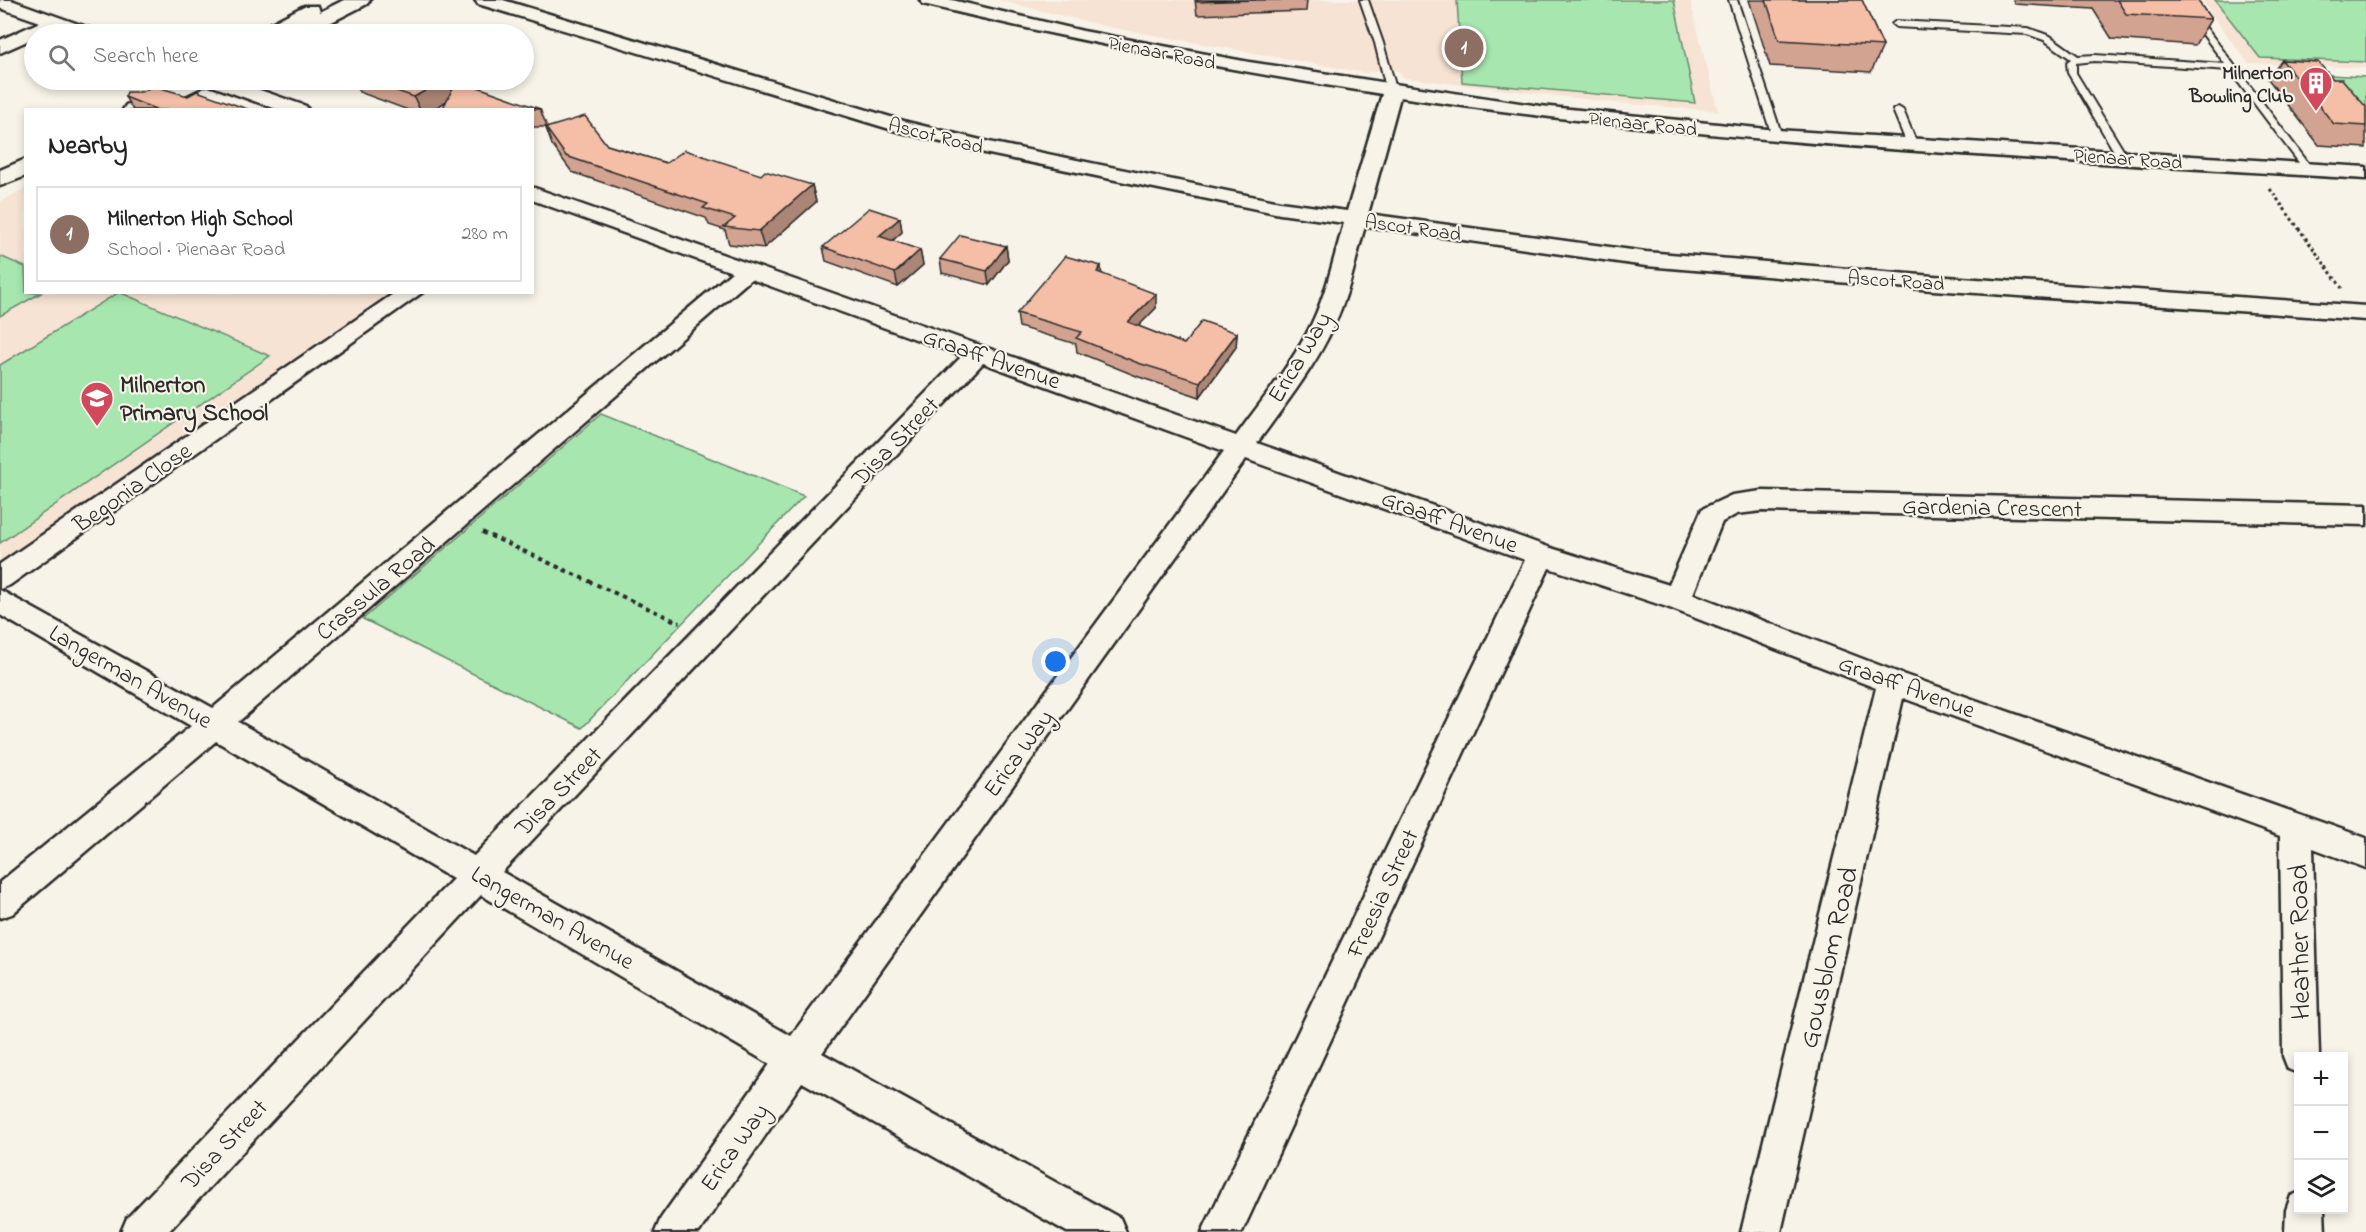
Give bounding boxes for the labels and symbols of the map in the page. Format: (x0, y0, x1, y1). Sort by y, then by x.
pin: 1 (1444, 26, 1484, 70)
street label: Pienaar Road (1105, 30, 1218, 79)
place label: Milnerton Bowling Club (2188, 60, 2293, 113)
building icon: Milnerton Bowling Club (2298, 65, 2334, 112)
street label: Pienaar Road (1587, 105, 1699, 146)
street label: Ascot Road (885, 112, 986, 163)
street label: Pienaar Road (2072, 142, 2183, 179)
street label: Ascot Road (1363, 208, 1463, 251)
street label: Ascot Road (1846, 265, 1945, 300)
street label: Erica Way (1260, 306, 1343, 411)
street label: Graaff Avenue (918, 320, 1065, 400)
place label: Milnerton Primary School (120, 369, 268, 433)
school or university icon: Milnerton Primary School (79, 380, 115, 427)
street label: Disa Street (844, 390, 949, 496)
street label: Begonia Close (66, 435, 200, 544)
street label: Graaff Avenue (1376, 482, 1523, 564)
street label: Gardenia Crescent (1902, 490, 2082, 529)
street label: Crassula Road (309, 529, 444, 651)
street label: Langerman Avenue (41, 617, 218, 739)
your location (1041, 647, 1070, 676)
street label: Graaff Avenue (1833, 647, 1980, 729)
street label: Erica Way (976, 703, 1065, 806)
street label: Disa Street (507, 740, 612, 846)
street label: Freesia Street (1339, 824, 1429, 965)
street label: Langerman Avenue (463, 858, 640, 980)
street label: Gousblom Road (1790, 863, 1871, 1053)
street label: Heather Road (2280, 863, 2323, 1020)
street label: Disa Street (174, 1092, 277, 1200)
street label: Erica Way (693, 1097, 780, 1200)

